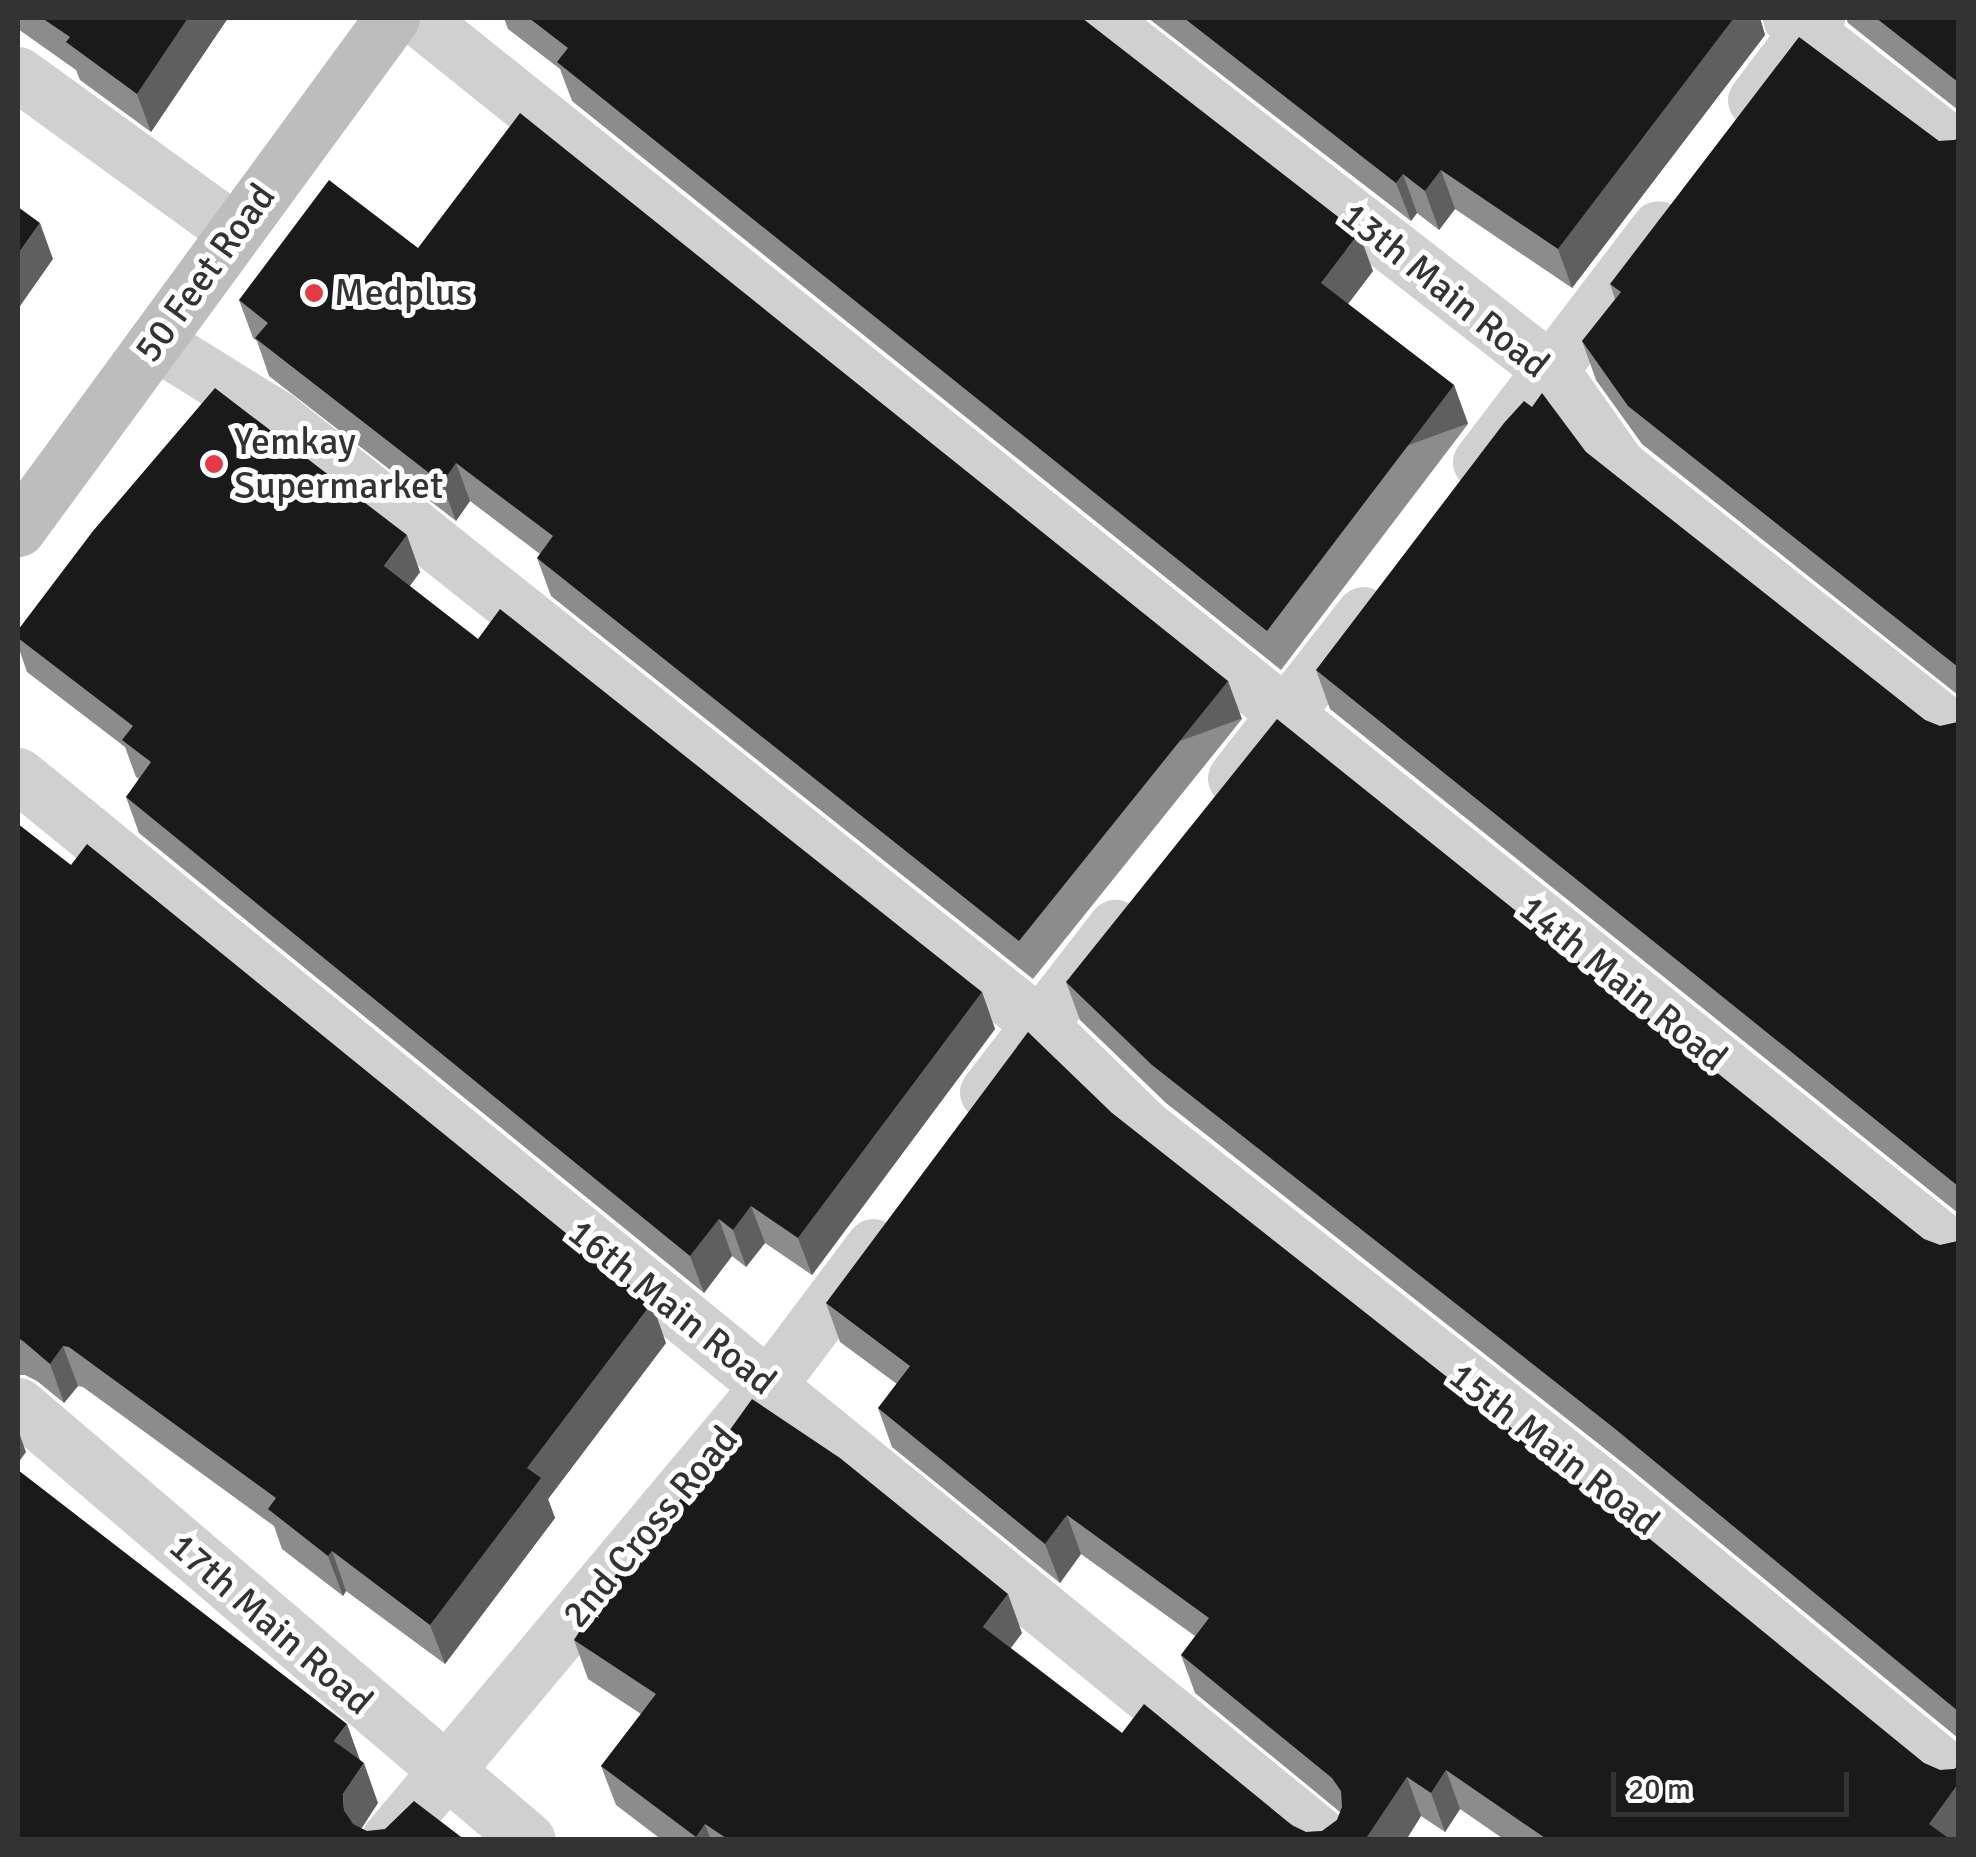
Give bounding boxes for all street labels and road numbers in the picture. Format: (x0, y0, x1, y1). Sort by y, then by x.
street label: 50 Feet Road (125, 175, 285, 371)
street label: 13th Main Road (1332, 192, 1558, 388)
street label: 14th Main Road (1510, 885, 1736, 1081)
street label: 16th Main Road (559, 1209, 785, 1405)
street label: 15th Main Road (1440, 1353, 1668, 1545)
street label: 2nd Cross Road (553, 1417, 747, 1637)
street label: 17th Main Road (160, 1523, 382, 1725)

